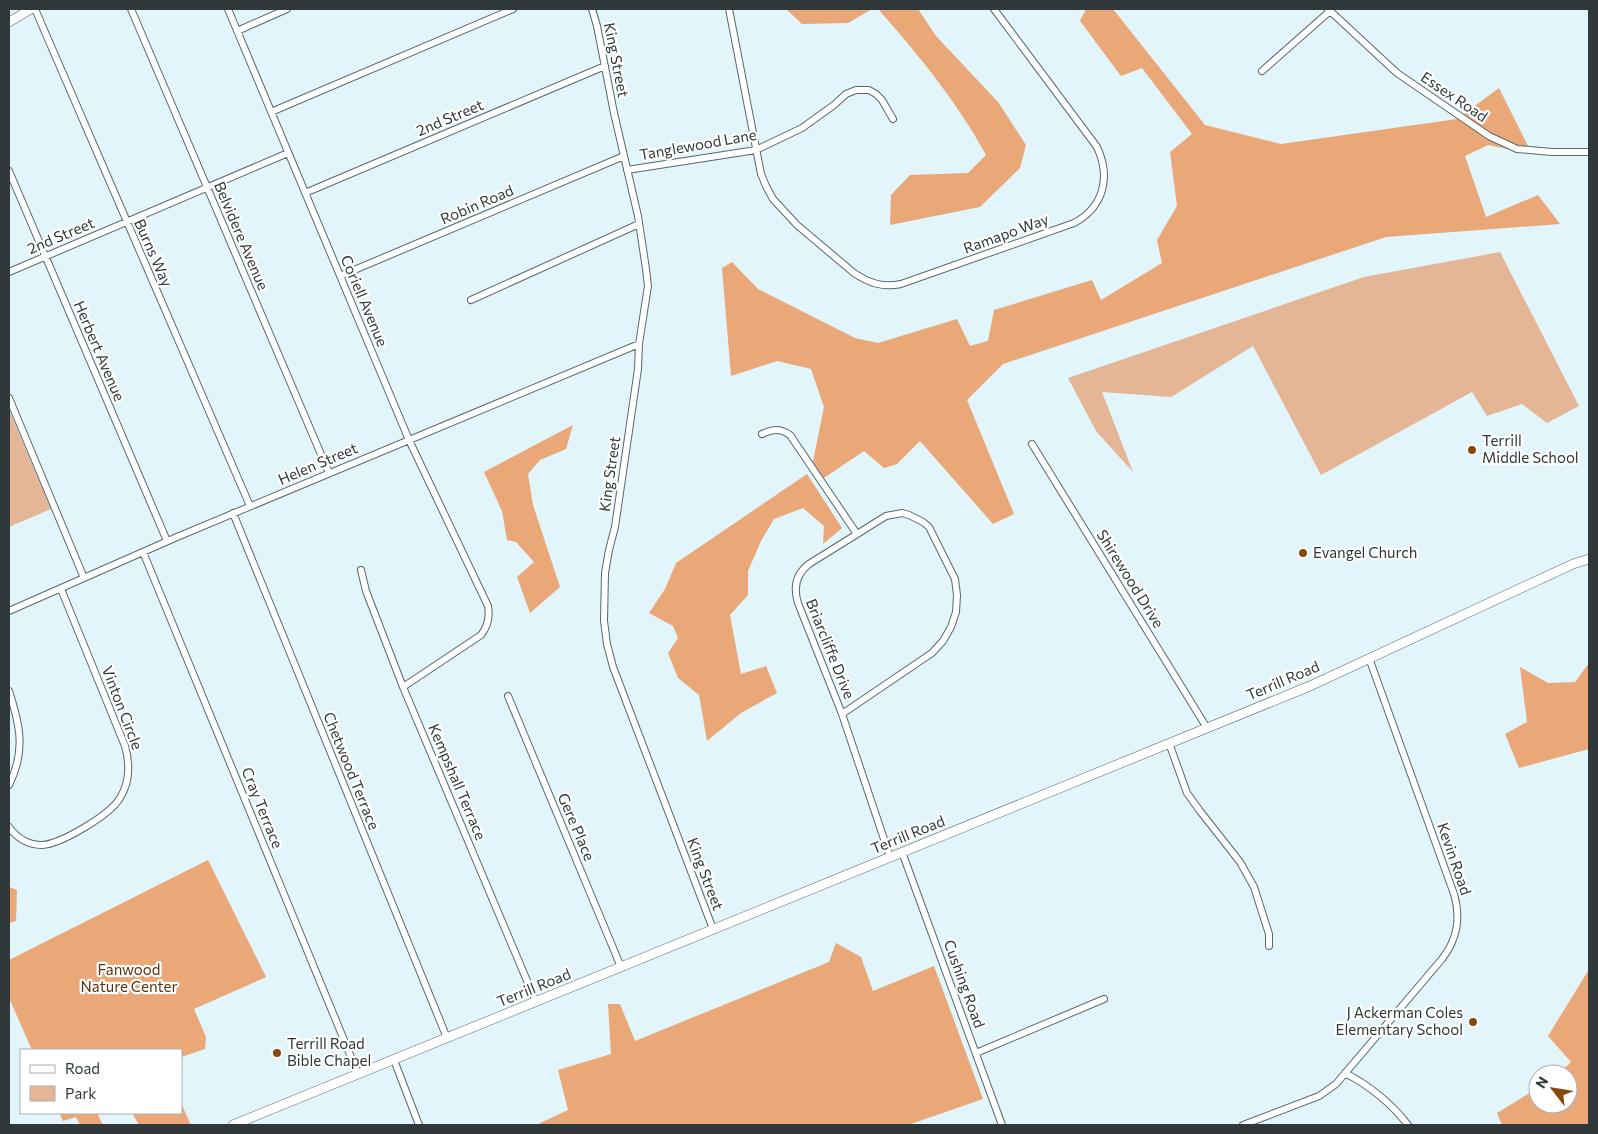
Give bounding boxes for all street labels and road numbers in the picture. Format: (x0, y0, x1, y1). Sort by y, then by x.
street label: King Street (601, 21, 633, 99)
street label: Essex Road (1418, 67, 1491, 125)
street label: 2nd Street (413, 95, 486, 139)
street label: Tanglewood Lane (638, 125, 758, 163)
street label: Belvidere Avenue (211, 179, 273, 293)
street label: Robin Road (437, 181, 516, 228)
street label: Ramapo Way (961, 209, 1051, 257)
street label: 2nd Street (24, 213, 97, 257)
street label: Burns Way (131, 216, 177, 289)
street label: Coriell Avenue (338, 252, 392, 349)
street label: Herbert Avenue (71, 298, 129, 403)
street label: King Street (595, 435, 623, 513)
street label: Helen Street (275, 438, 360, 488)
street label: Shirewood Drive (1094, 526, 1168, 631)
street label: Briarcliffe Drive (803, 596, 859, 701)
street label: Terrill Road (1243, 657, 1322, 704)
street label: Vinton Circle (99, 663, 147, 752)
street label: Chetwood Terrace (320, 709, 384, 832)
street label: Kempshall Terrace (425, 721, 491, 842)
street label: Cray Terrace (239, 764, 287, 851)
street label: Gere Place (555, 790, 599, 863)
street label: Terrill Road (868, 811, 947, 857)
street label: Kevin Road (1434, 820, 1476, 897)
street label: King Street (684, 835, 728, 912)
street label: Cushing Road (941, 937, 989, 1030)
street label: Terrill Road (494, 964, 573, 1010)

